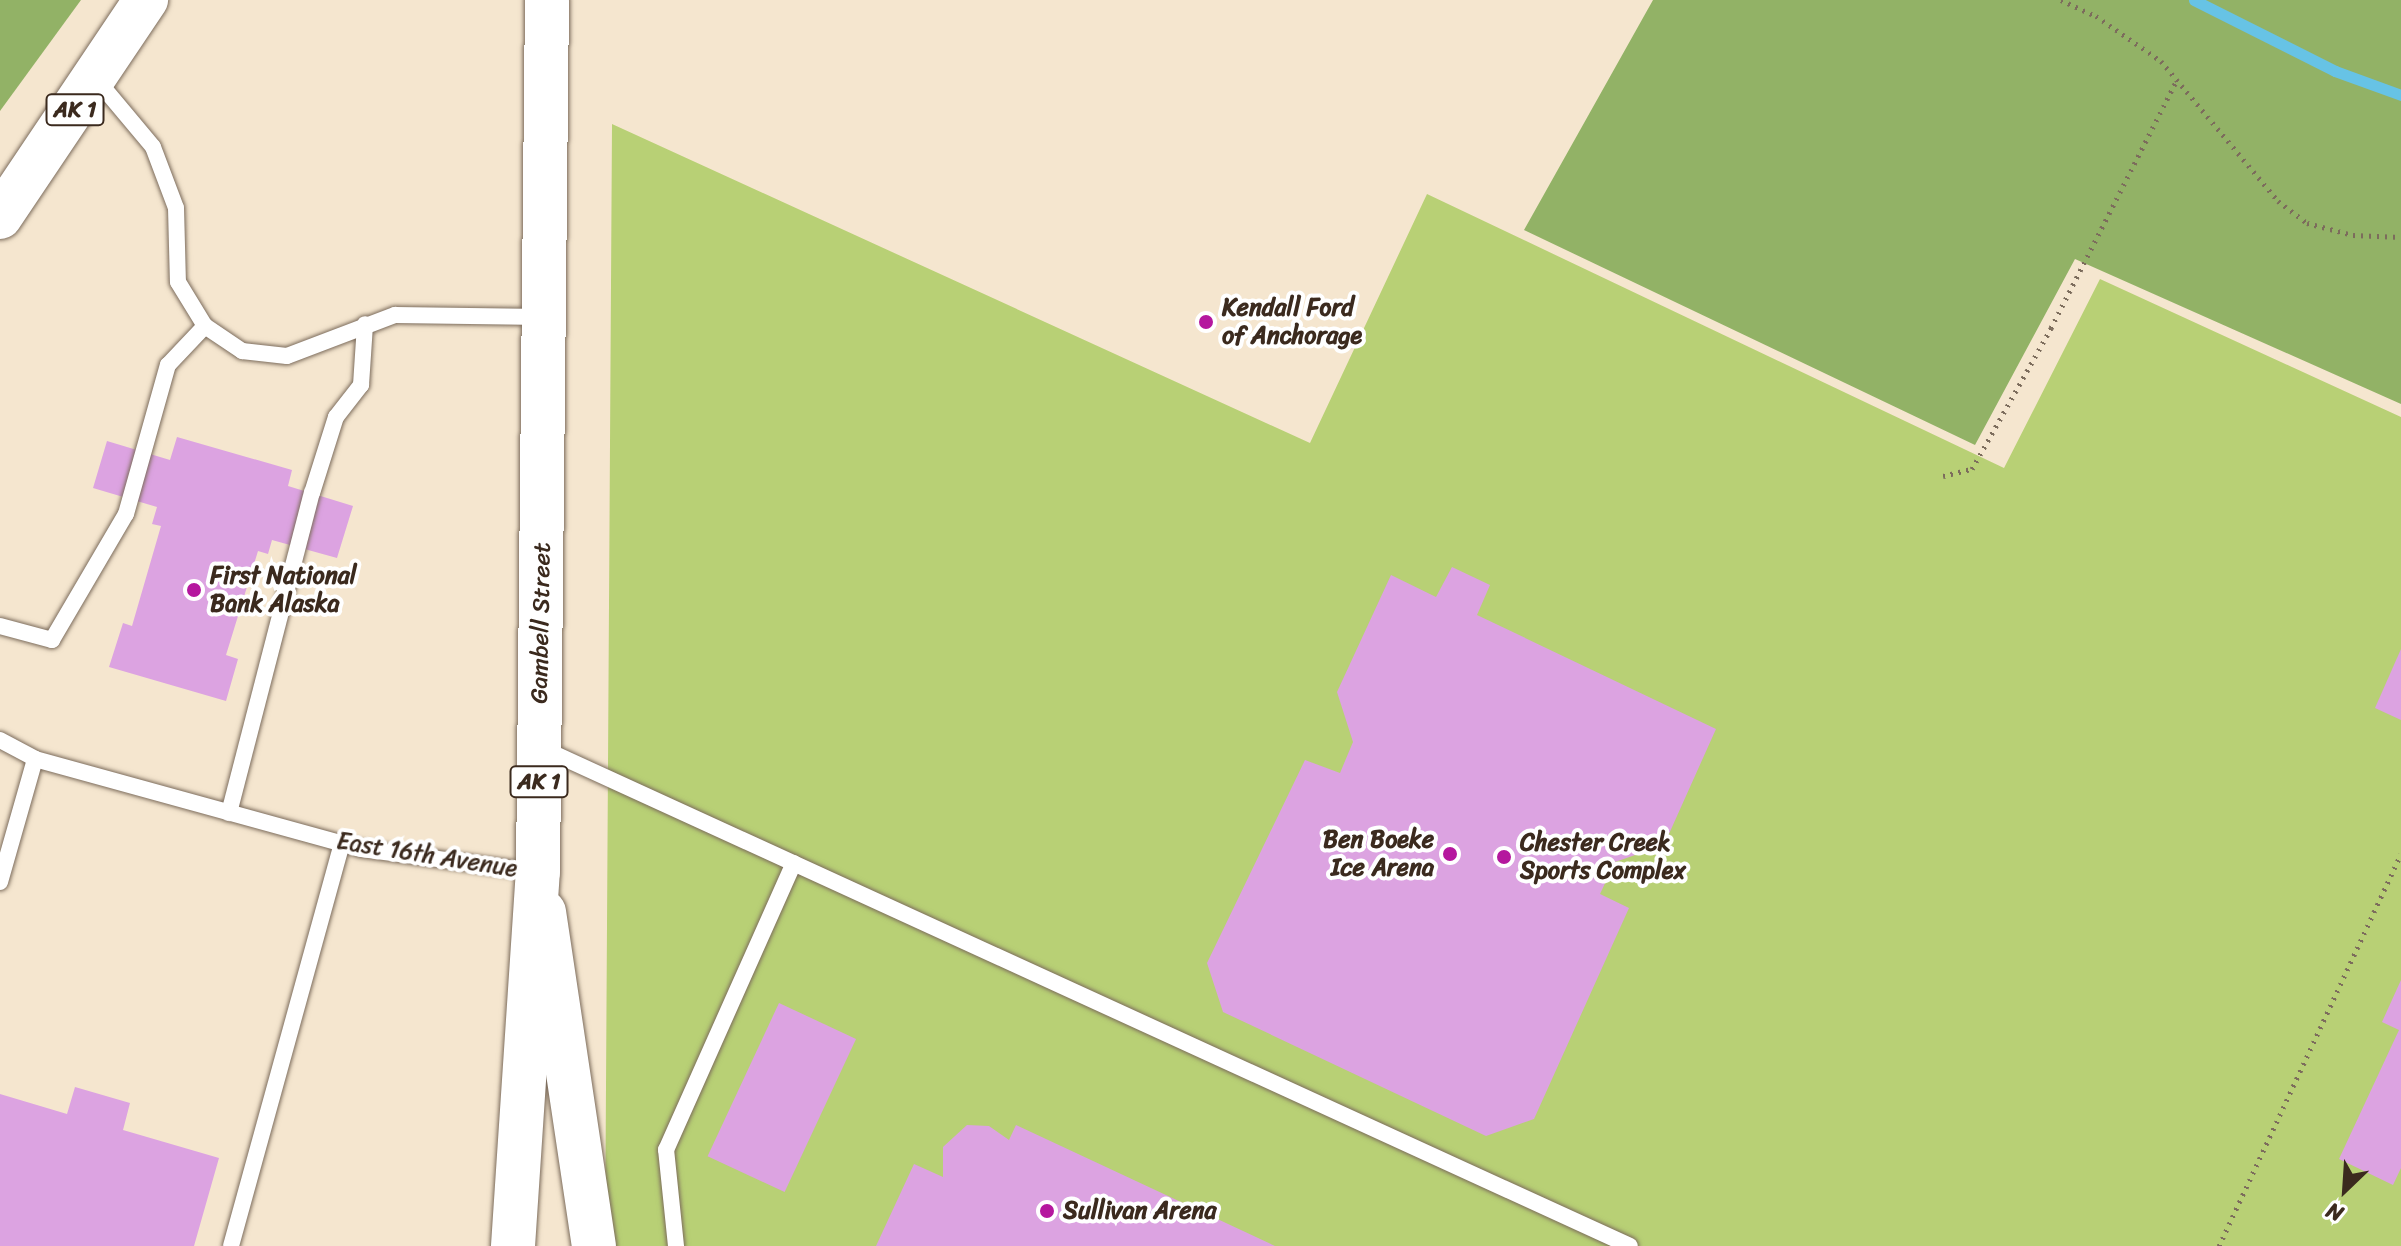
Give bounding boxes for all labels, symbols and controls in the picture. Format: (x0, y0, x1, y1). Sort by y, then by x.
road number: AK 1 (45, 92, 105, 128)
place label: Kendall Ford of Anchorage (1222, 294, 1362, 350)
marker: Kendall Ford of Anchorage (1197, 313, 1215, 331)
street label: Gambell Street (525, 543, 557, 703)
place label: First National Bank Alaska (210, 562, 356, 618)
marker: First National Bank Alaska (185, 581, 203, 599)
road number: AK 1 (509, 764, 569, 800)
street label: East 16th Avenue (334, 826, 520, 884)
place label: Ben Boeke Ice Arena (1323, 826, 1434, 882)
place label: Chester Creek Sports Complex (1520, 829, 1686, 885)
marker: Ben Boeke Ice Arena (1441, 845, 1459, 863)
marker: Chester Creek Sports Complex (1495, 848, 1513, 866)
north arrow (2305, 1150, 2385, 1230)
text: N (2319, 1191, 2350, 1233)
place label: Sullivan Arena (1063, 1197, 1217, 1225)
marker: Sullivan Arena (1038, 1202, 1056, 1220)

